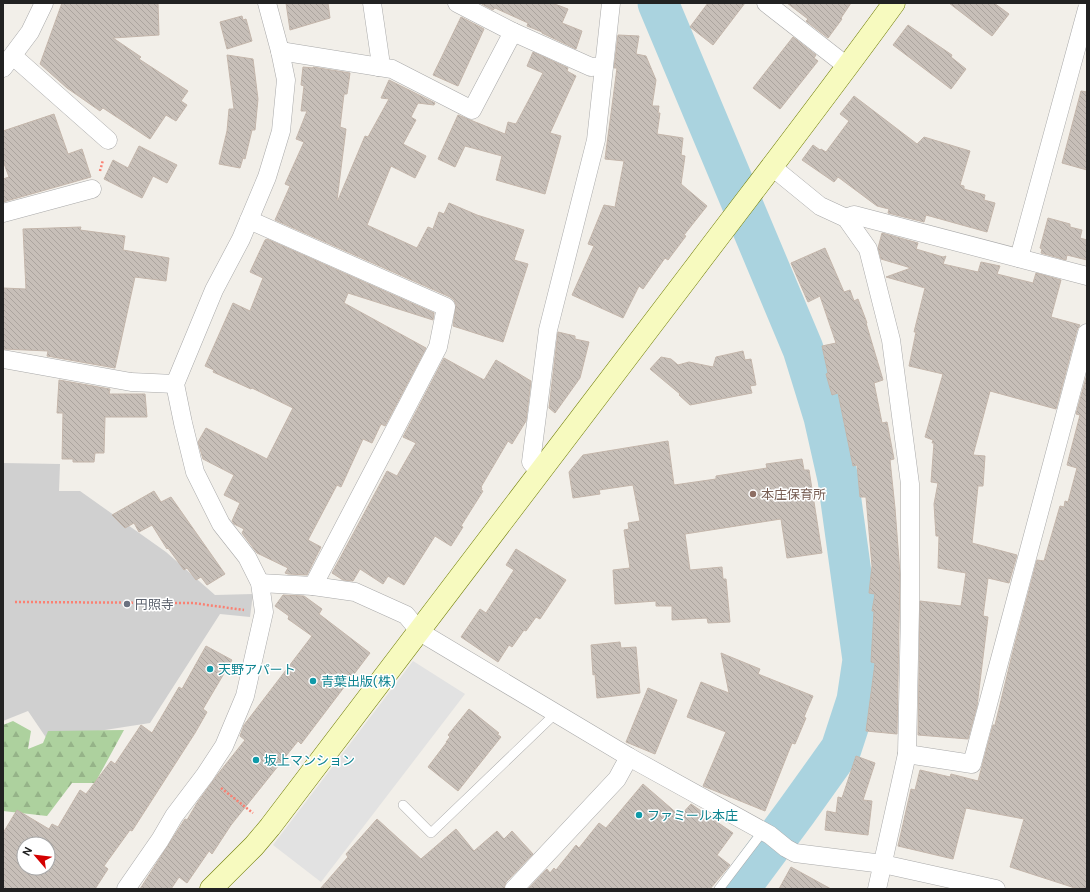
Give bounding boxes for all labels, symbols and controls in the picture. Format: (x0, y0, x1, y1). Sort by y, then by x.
place label: 本庄保育所 (761, 486, 826, 503)
marker: 本庄保育所 (748, 489, 758, 499)
place label: 円照寺 (135, 596, 174, 613)
marker: 円照寺 (122, 599, 132, 609)
place label: 天野アパート (218, 661, 296, 678)
marker: 天野アパート (205, 664, 215, 674)
place label: 青葉出版(株) (321, 673, 396, 690)
marker: 青葉出版(株) (308, 676, 318, 686)
place label: 坂上マンション (264, 752, 355, 769)
marker: 坂上マンション (251, 755, 261, 765)
place label: ファミール本庄 (647, 807, 738, 824)
marker: ファミール本庄 (634, 810, 644, 820)
north arrow (16, 836, 56, 876)
text: N (19, 844, 35, 858)

